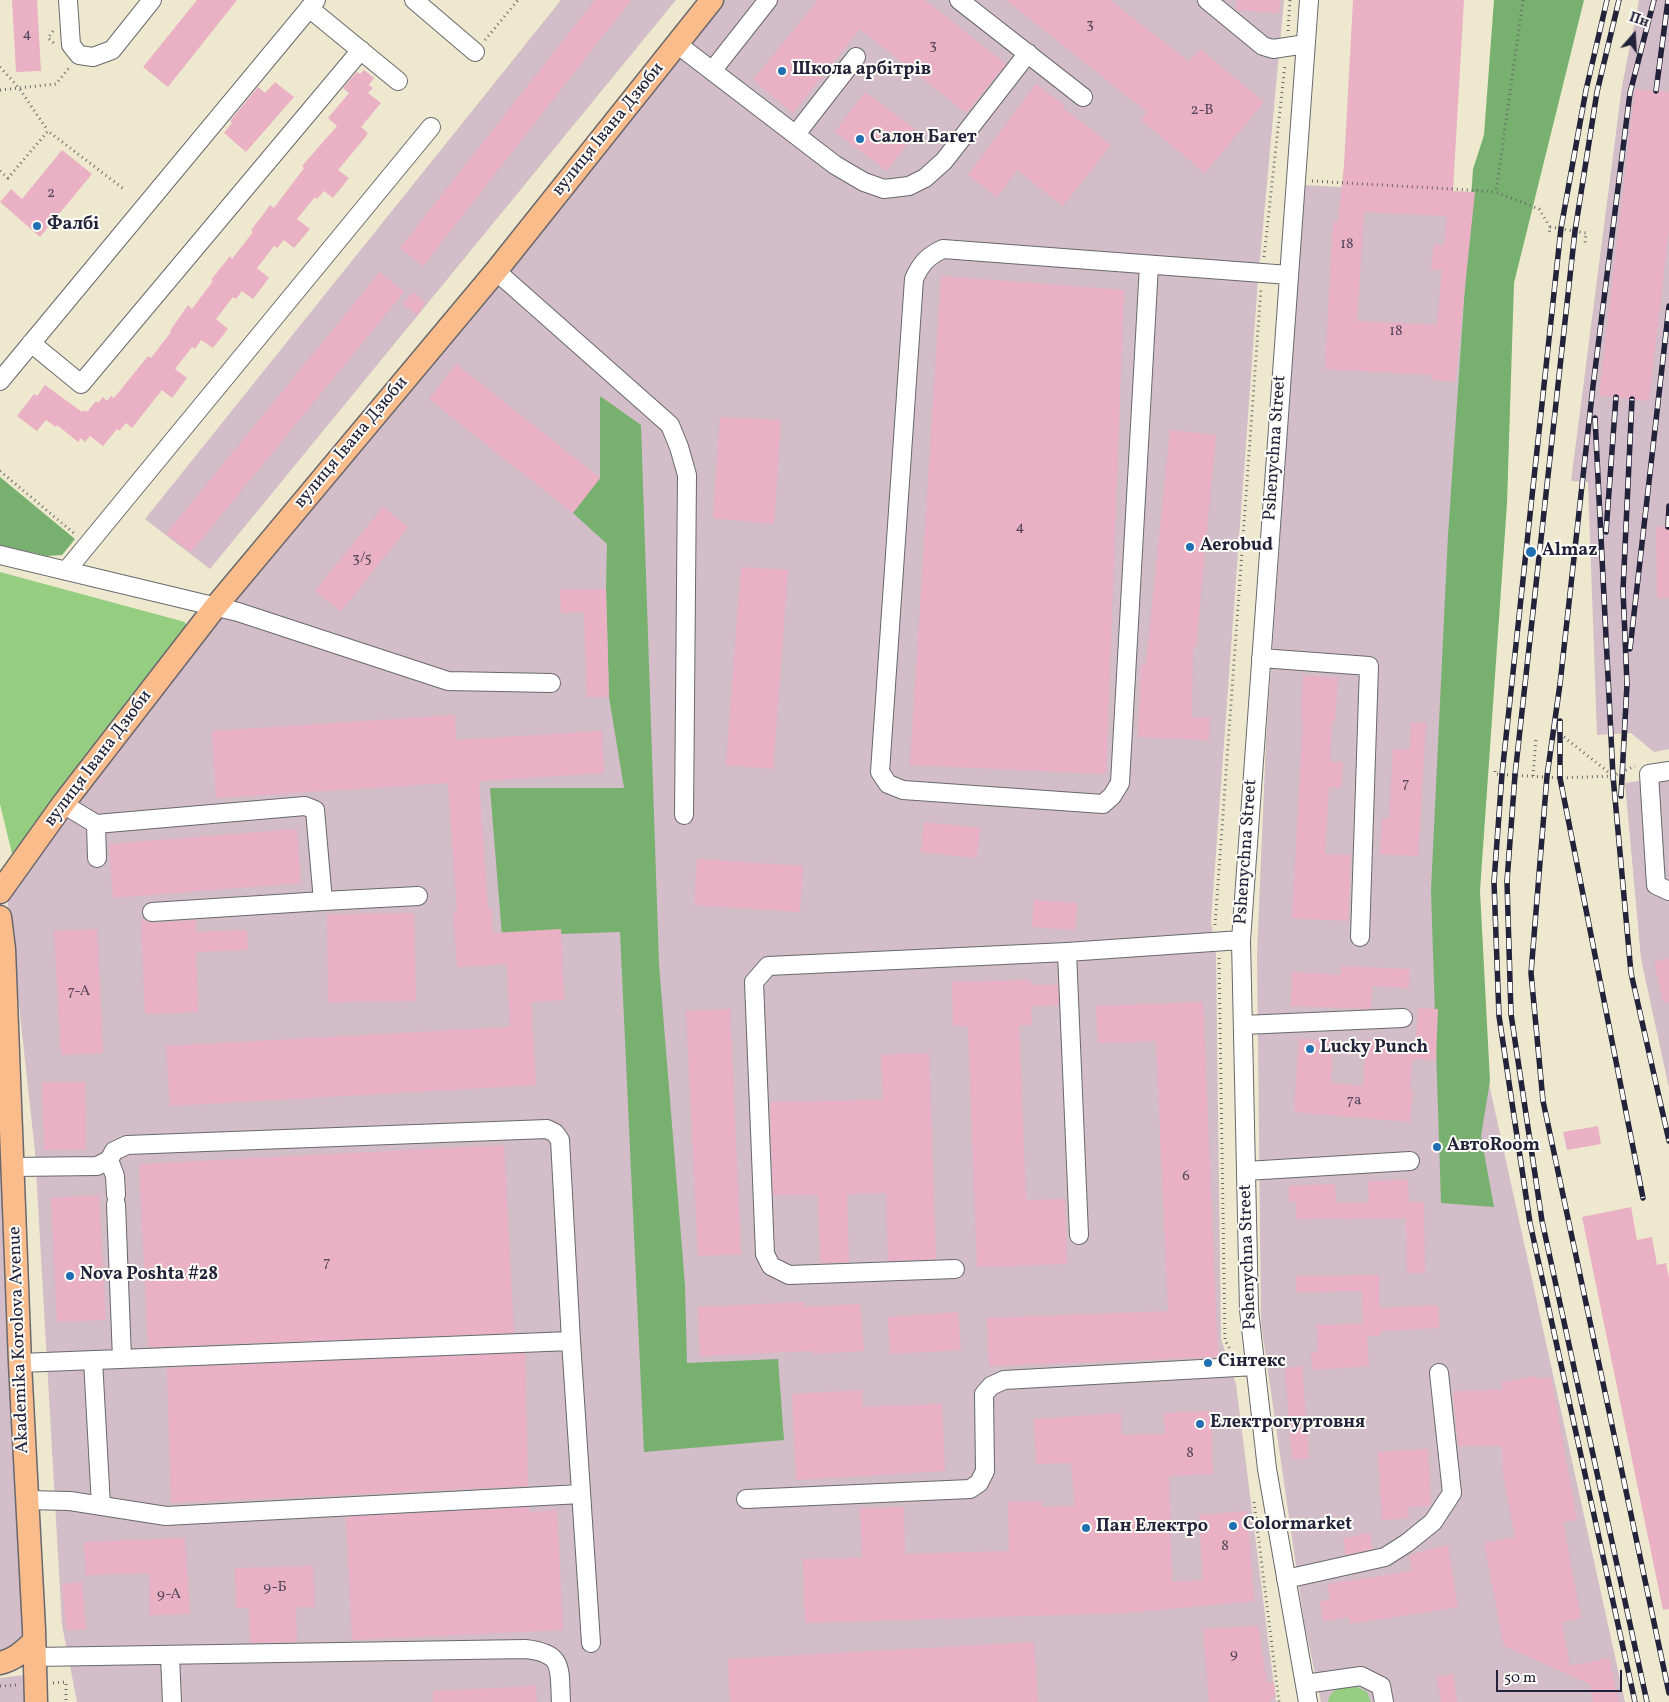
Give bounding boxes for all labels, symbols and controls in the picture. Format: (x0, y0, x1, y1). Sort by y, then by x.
text: Пн (1627, 8, 1652, 33)
north arrow (1609, 10, 1659, 60)
house number: 3 (1086, 16, 1094, 34)
house number: 4 (23, 26, 31, 44)
house number: 3 (929, 37, 937, 55)
street label: вулиця Івана Дзюби (549, 59, 669, 201)
place label: Школа арбітрів (792, 60, 931, 82)
marker: Школа арбітрів (776, 65, 788, 77)
house number: 2-В (1190, 102, 1214, 120)
place label: Салон Багет (870, 128, 977, 150)
marker: Салон Багет (854, 133, 866, 145)
house number: 2 (47, 185, 55, 203)
place label: Фалбі (47, 215, 99, 237)
marker: Фалбі (31, 220, 43, 232)
house number: 18 (1340, 236, 1354, 254)
house number: 18 (1389, 323, 1403, 341)
street label: вулиця Івана Дзюби (291, 373, 413, 513)
street label: Pshenychna Street (1260, 375, 1292, 521)
house number: 4 (1016, 519, 1024, 537)
place label: Aerobud (1200, 536, 1273, 558)
marker: Aerobud (1184, 541, 1196, 553)
place label: Almaz (1542, 541, 1597, 563)
marker: Almaz (1524, 545, 1538, 559)
house number: 3/5 (352, 550, 372, 568)
street label: вулиця Івана Дзюби (41, 686, 157, 832)
house number: 7 (1402, 775, 1410, 793)
street label: Pshenychna Street (1231, 779, 1263, 925)
house number: 7-А (68, 983, 90, 1001)
place label: Lucky Punch (1320, 1038, 1428, 1060)
marker: Lucky Punch (1304, 1043, 1316, 1055)
house number: 7а (1347, 1092, 1361, 1110)
place label: АвтоRoom (1447, 1136, 1540, 1158)
marker: АвтоRoom (1431, 1141, 1443, 1153)
house number: 6 (1182, 1168, 1190, 1186)
street label: Pshenychna Street (1236, 1184, 1262, 1330)
street label: Akademika Korolova Avenue (5, 1226, 35, 1454)
house number: 7 (323, 1254, 331, 1272)
place label: Nova Poshta #28 (80, 1265, 218, 1287)
marker: Nova Poshta #28 (64, 1270, 76, 1282)
place label: Сінтекс (1218, 1352, 1286, 1374)
marker: Сінтекс (1202, 1357, 1214, 1369)
place label: Електрогуртовня (1210, 1413, 1365, 1435)
marker: Електрогуртовня (1194, 1418, 1206, 1430)
house number: 8 (1186, 1445, 1194, 1463)
place label: Colormarket (1243, 1515, 1352, 1537)
place label: Пан Електро (1096, 1517, 1208, 1539)
marker: Colormarket (1227, 1520, 1239, 1532)
marker: Пан Електро (1080, 1522, 1092, 1534)
house number: 8 (1221, 1538, 1229, 1556)
house number: 9-Б (263, 1579, 287, 1597)
house number: 9-А (157, 1586, 181, 1604)
house number: 9 (1230, 1646, 1238, 1664)
scale bar (1499, 1660, 1625, 1692)
text: 50 m (1504, 1668, 1536, 1689)

